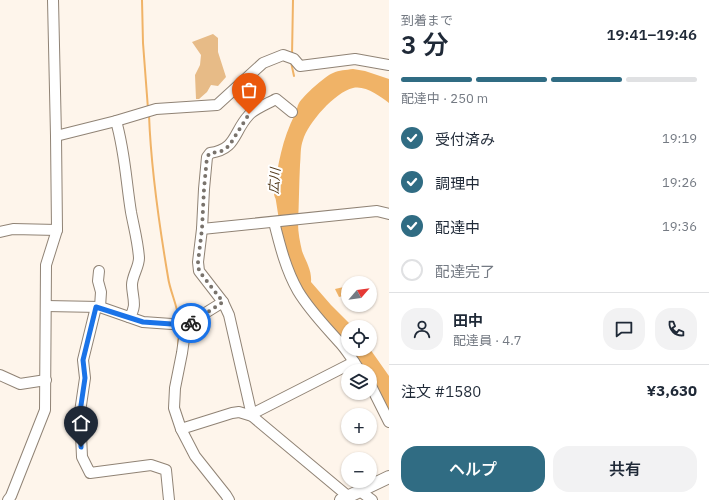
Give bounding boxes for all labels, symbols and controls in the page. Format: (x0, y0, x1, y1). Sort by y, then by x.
text: 到着まで (401, 12, 453, 29)
text: 19:41–19:46 (607, 25, 697, 44)
text: 3 分 (401, 27, 449, 61)
pin (232, 73, 266, 114)
icon: bag (238, 79, 260, 101)
text: 配達中 · 250 m (401, 90, 488, 107)
icon: check (401, 127, 423, 149)
text: 受付済み (435, 130, 495, 149)
text: 19:19 (662, 130, 697, 147)
water label: 広川 (265, 165, 284, 195)
icon: check (401, 171, 423, 193)
text: 調理中 (435, 174, 480, 193)
text: 19:26 (662, 174, 697, 191)
icon: check (401, 215, 423, 237)
text: 配達中 (435, 218, 480, 237)
text: 19:36 (662, 218, 697, 235)
text: 配達完了 (435, 262, 495, 281)
north arrow (341, 276, 377, 312)
map controls (341, 276, 377, 488)
courier (171, 303, 211, 343)
button: person (401, 308, 443, 350)
button: chat (603, 308, 645, 350)
button: phone (655, 308, 697, 350)
text: 田中 (453, 311, 483, 330)
icon: bike (180, 312, 202, 334)
button: locate (341, 320, 377, 356)
text: 配達員 · 4.7 (453, 332, 522, 349)
button: layers (341, 364, 377, 400)
text: ¥3,630 (647, 381, 697, 400)
text: 注文 #1580 (401, 382, 481, 401)
pin (64, 406, 98, 447)
button: + (341, 408, 377, 444)
icon: home (70, 412, 92, 434)
button: ヘルプ (401, 446, 545, 492)
button: 共有 (553, 446, 697, 492)
button: − (341, 452, 377, 488)

